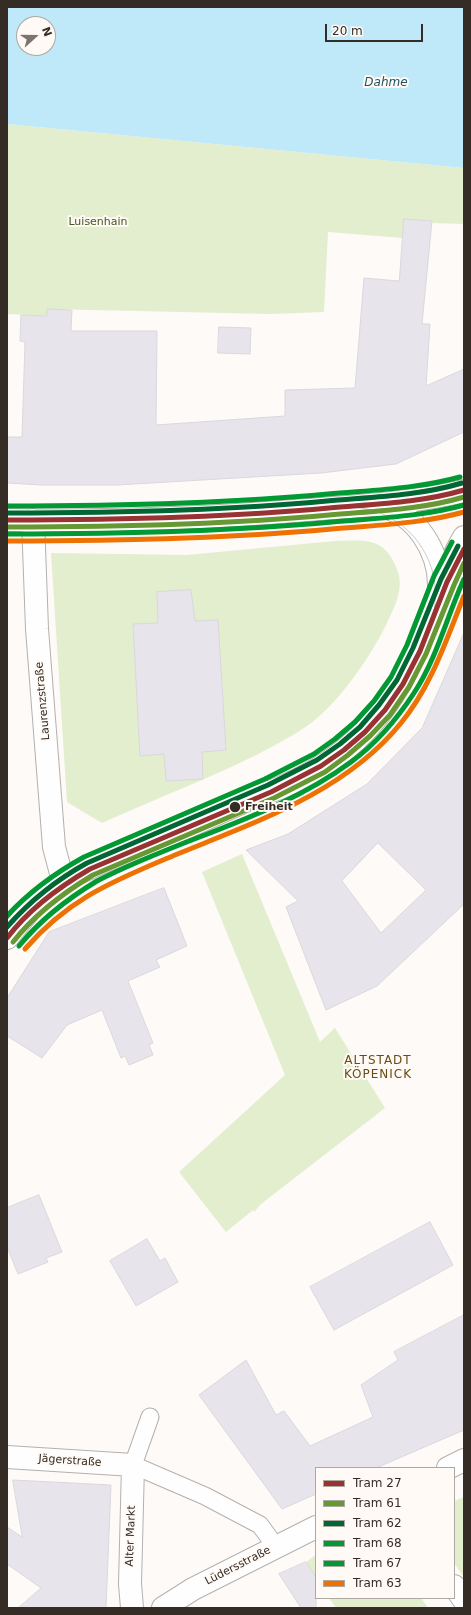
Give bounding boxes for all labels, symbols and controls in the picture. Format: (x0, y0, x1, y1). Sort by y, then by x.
north arrow (16, 16, 56, 56)
scale bar (327, 16, 425, 42)
text: 20 m (332, 24, 363, 38)
text: N (39, 25, 54, 39)
water label: Dahme (364, 76, 408, 90)
park label: Luisenhain (68, 215, 128, 229)
street label: Laurenzstraße (33, 661, 53, 741)
marker: Freiheit (228, 800, 242, 814)
place label: Freiheit (245, 800, 293, 814)
district label: ALTSTADT KÖPENICK (344, 1054, 412, 1082)
street label: Jägerstraße (38, 1452, 102, 1470)
legend (315, 1467, 455, 1599)
text: Tram 27 (353, 1476, 402, 1490)
text: Tram 61 (353, 1496, 402, 1510)
street label: Alter Markt (123, 1505, 139, 1567)
text: Tram 62 (353, 1516, 402, 1530)
text: Tram 68 (353, 1536, 402, 1550)
street label: Lüdersstraße (203, 1544, 273, 1588)
text: Tram 67 (353, 1556, 402, 1570)
text: Tram 63 (353, 1576, 402, 1590)

